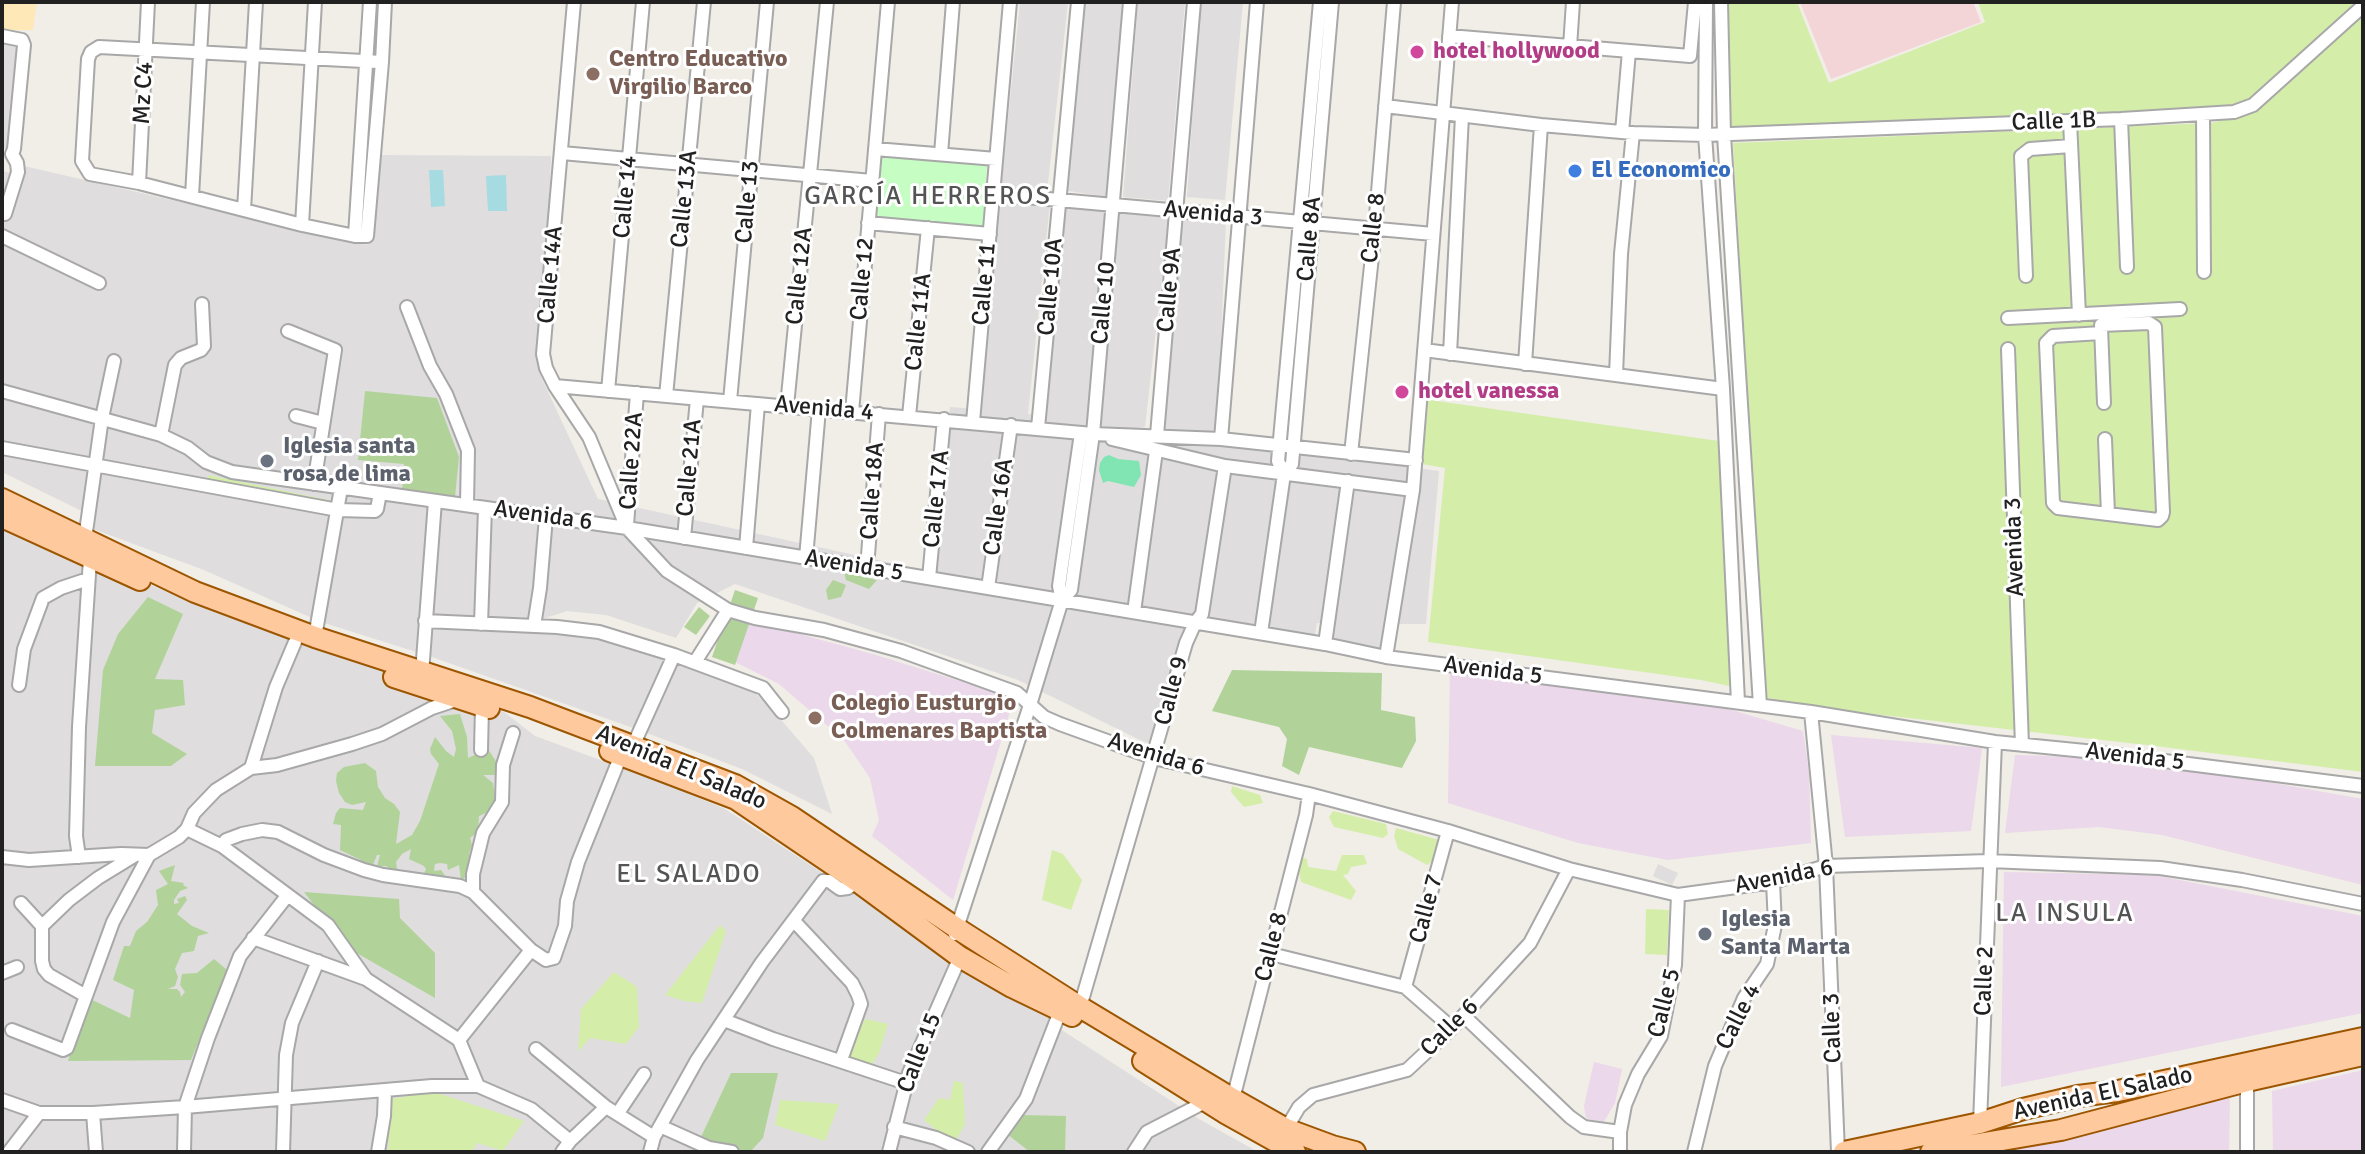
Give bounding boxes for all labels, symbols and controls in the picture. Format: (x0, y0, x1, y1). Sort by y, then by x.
place label: hotel hollywood (1433, 38, 1600, 66)
marker: hotel hollywood (1408, 43, 1426, 61)
place label: Centro Educativo Virgilio Barco (609, 46, 787, 102)
street label: Mz C4 (128, 61, 160, 125)
marker: Centro Educativo Virgilio Barco (584, 65, 602, 83)
street label: Calle 1B (2011, 106, 2097, 138)
street label: Calle 13A (666, 149, 704, 249)
street label: Calle 14 (608, 154, 644, 240)
place label: El Economico (1591, 157, 1731, 185)
street label: Calle 13 (730, 159, 766, 245)
marker: El Economico (1566, 162, 1584, 180)
district label: GARCÍA HERREROS (804, 181, 1052, 213)
street label: Calle 8 (1356, 192, 1392, 264)
street label: Avenida 3 (1162, 195, 1264, 233)
street label: Calle 8A (1292, 195, 1328, 283)
street label: Calle 14A (532, 225, 570, 325)
street label: Calle 12A (781, 226, 819, 326)
street label: Calle 12 (845, 236, 881, 322)
street label: Calle 10A (1032, 237, 1070, 337)
street label: Calle 11 (967, 241, 1003, 327)
street label: Calle 9A (1152, 246, 1188, 334)
street label: Calle 10 (1086, 260, 1122, 346)
street label: Calle 11A (900, 272, 938, 372)
place label: hotel vanessa (1418, 378, 1559, 406)
marker: hotel vanessa (1393, 383, 1411, 401)
street label: Avenida 4 (773, 390, 875, 428)
street label: Calle 22A (614, 411, 650, 511)
street label: Calle 21A (671, 418, 709, 518)
place label: Iglesia santa rosa,de lima (283, 433, 415, 489)
street label: Calle 18A (855, 441, 891, 541)
street label: Calle 17A (918, 449, 956, 549)
marker: Iglesia santa rosa,de lima (258, 452, 276, 470)
street label: Calle 16A (978, 456, 1020, 558)
street label: Avenida 6 (492, 495, 594, 537)
street label: Avenida 3 (1999, 497, 2031, 597)
street label: Avenida 5 (803, 544, 905, 588)
street label: Avenida 5 (1442, 651, 1544, 691)
street label: Calle 9 (1149, 653, 1195, 729)
place label: Colegio Eusturgio Colmenares Baptista (831, 690, 1047, 746)
marker: Colegio Eusturgio Colmenares Baptista (806, 709, 824, 727)
street label: Avenida El Salado (591, 719, 771, 817)
street label: Avenida 6 (1104, 727, 1208, 783)
street label: Avenida 5 (2084, 737, 2186, 777)
street label: Avenida 6 (1732, 853, 1836, 901)
district label: EL SALADO (616, 859, 762, 891)
street label: Calle 7 (1404, 871, 1450, 947)
district label: LA INSULA (1995, 898, 2135, 930)
place label: Iglesia Santa Marta (1721, 906, 1850, 962)
street label: Calle 8 (1250, 909, 1294, 985)
marker: Iglesia Santa Marta (1696, 925, 1714, 943)
street label: Calle 2 (1969, 945, 2001, 1017)
street label: Calle 5 (1643, 965, 1687, 1041)
street label: Calle 4 (1710, 979, 1768, 1055)
street label: Calle 3 (1817, 992, 1849, 1064)
street label: Calle 6 (1415, 993, 1485, 1063)
street label: Calle 15 (892, 1009, 948, 1097)
street label: Avenida El Salado (2011, 1061, 2195, 1127)

